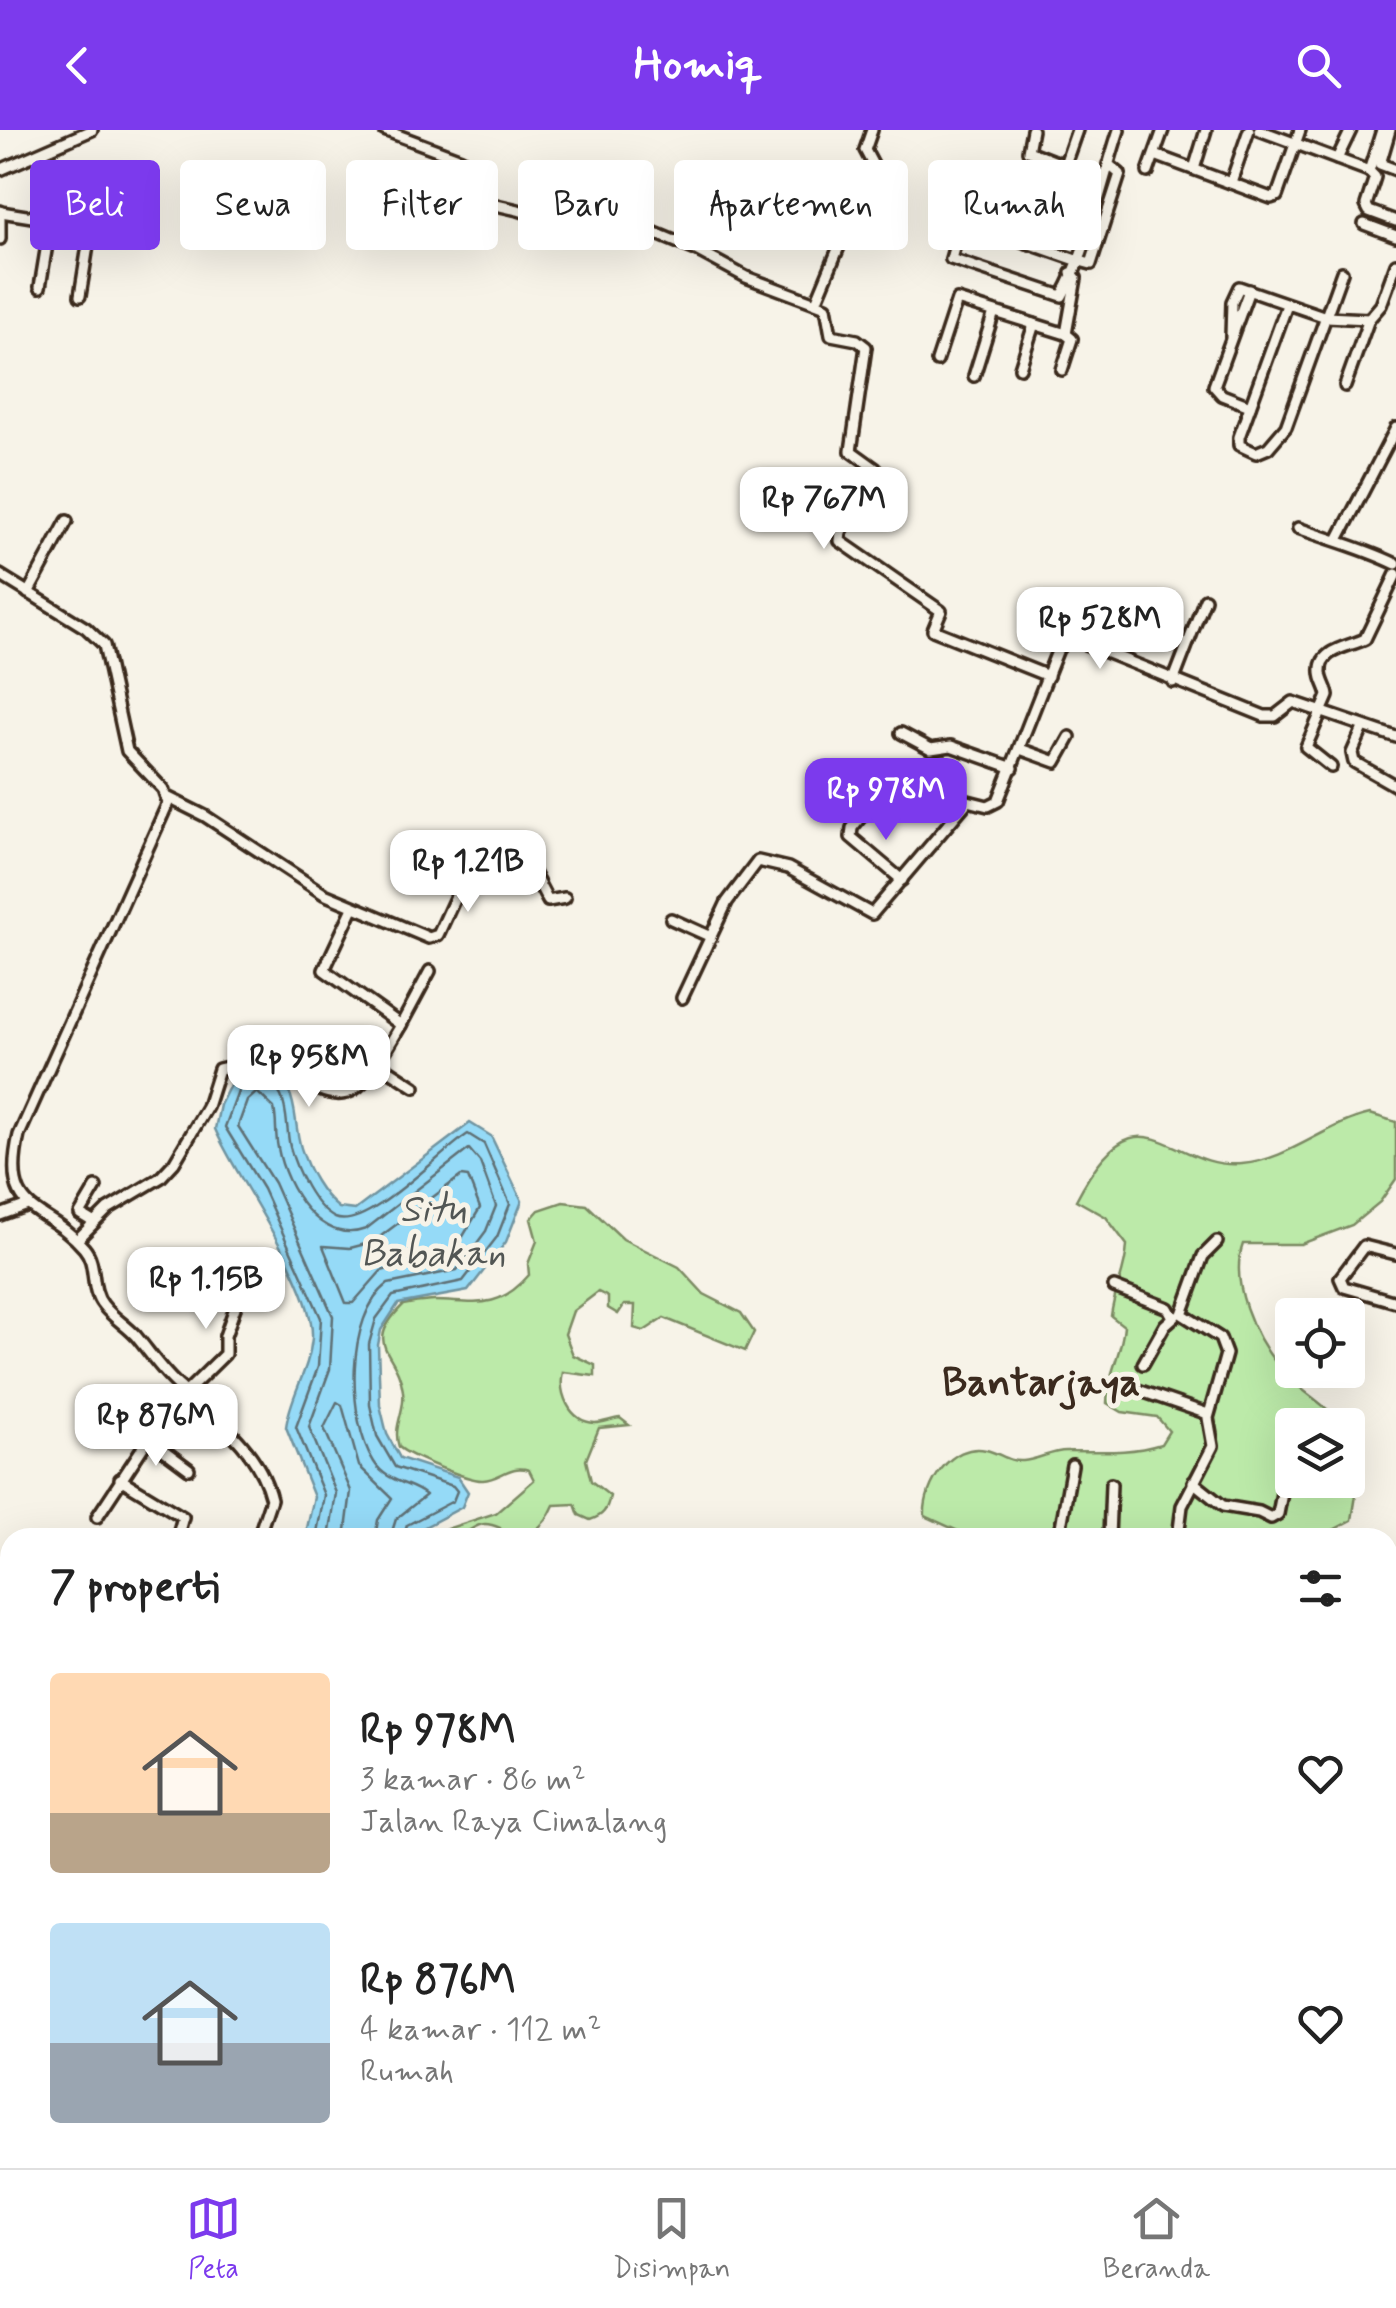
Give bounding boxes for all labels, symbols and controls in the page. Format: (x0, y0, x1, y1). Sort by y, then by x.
text: Homiq (634, 36, 762, 95)
icon: back (50, 38, 105, 93)
icon: search (1291, 38, 1346, 93)
chip: Beli (30, 160, 160, 250)
chip: Sewa (180, 160, 326, 250)
chip: Filter (346, 160, 498, 250)
chip: Baru (518, 160, 654, 250)
chip: Apartemen (674, 160, 908, 250)
chip: Rumah (928, 160, 1101, 250)
pin: Rp 767M (732, 467, 916, 552)
text: Rp 767M (762, 478, 886, 520)
pin: Rp 528M (1008, 587, 1192, 672)
text: Rp 528M (1039, 598, 1161, 640)
pin: Rp 978M (794, 758, 978, 843)
text: Rp 978M (827, 769, 945, 811)
pin: Rp 1.21B (365, 830, 571, 915)
text: Rp 1.21B (412, 841, 524, 883)
pin: Rp 958M (217, 1025, 401, 1110)
text: Rp 958M (249, 1036, 369, 1078)
water label: Situ Babakan (360, 1186, 506, 1279)
pin: Rp 1.15B (103, 1247, 309, 1332)
text: Rp 1.15B (149, 1258, 263, 1300)
map controls (1275, 1298, 1365, 1498)
button: locate (1275, 1298, 1365, 1388)
district label: Bantarjaya (942, 1358, 1140, 1410)
pin: Rp 876M (64, 1384, 248, 1469)
text: Rp 876M (97, 1395, 215, 1437)
button: layers (1275, 1408, 1365, 1498)
text: 7 properti (50, 1561, 219, 1616)
icon: filters (1293, 1561, 1348, 1616)
text: Rp 978M (360, 1704, 515, 1759)
icon: home (130, 1713, 250, 1833)
icon: heart (1293, 1746, 1348, 1801)
text: 3 kamar · 86 m² (360, 1759, 586, 1801)
text: Jalan Raya Cimalang (360, 1801, 667, 1843)
text: Rp 876M (360, 1954, 516, 2009)
icon: home (130, 1963, 250, 2083)
icon: heart (1293, 1996, 1348, 2051)
text: 4 kamar · 112 m² (360, 2009, 601, 2051)
text: Rumah (360, 2051, 454, 2093)
tab: Peta (186, 2191, 241, 2288)
tab: Disimpan (613, 2191, 731, 2288)
tab: Beranda (1103, 2191, 1210, 2288)

